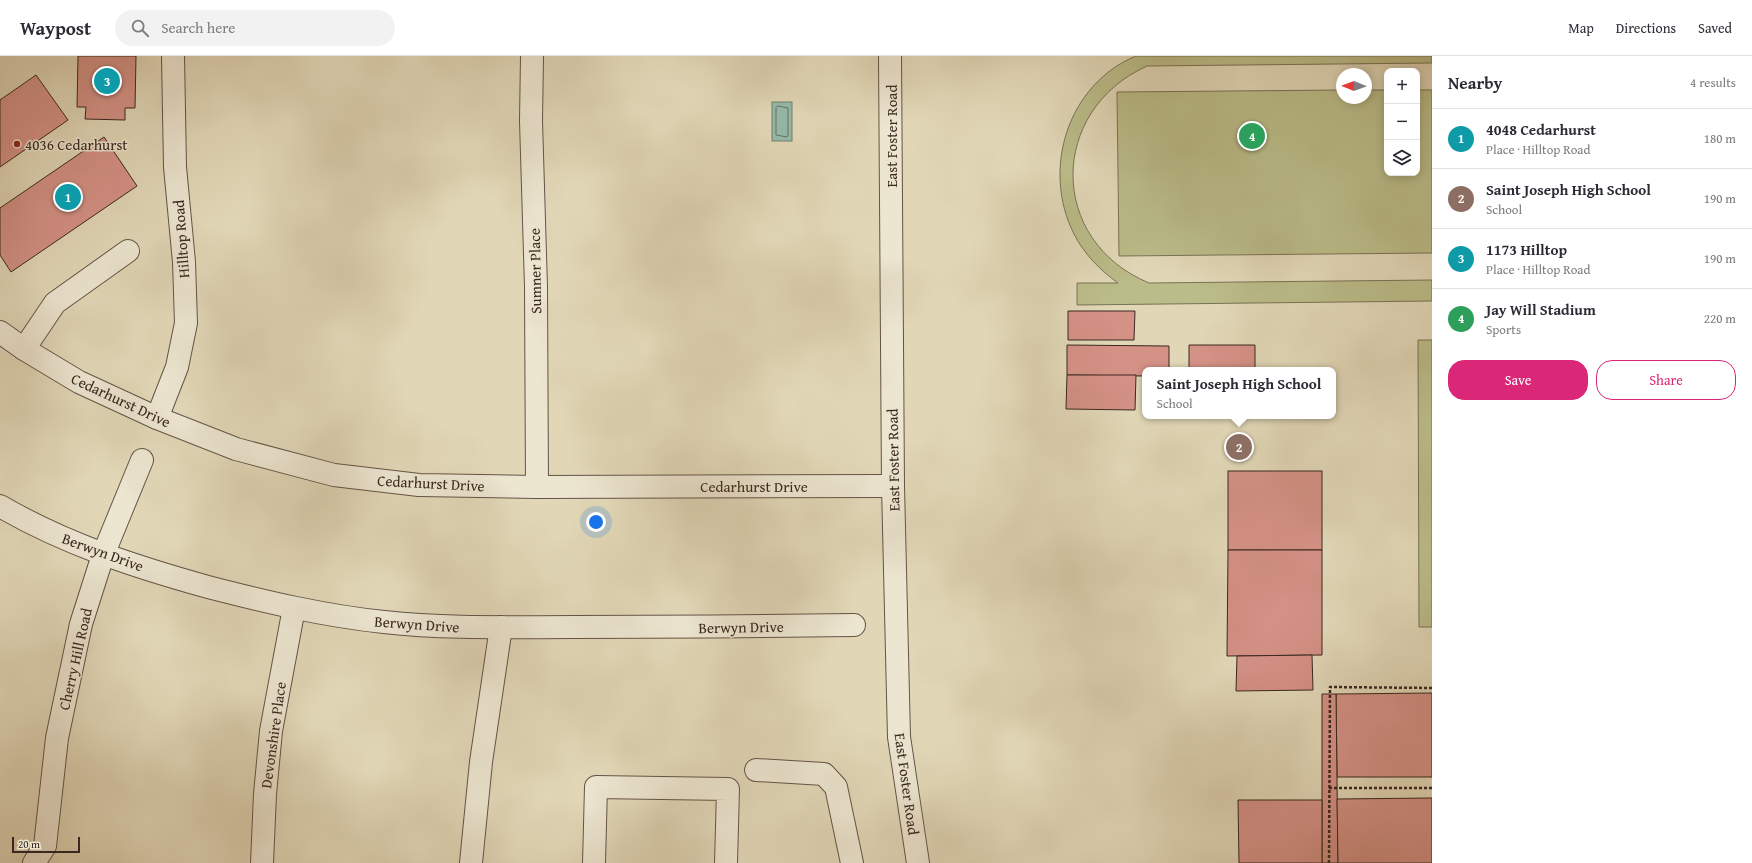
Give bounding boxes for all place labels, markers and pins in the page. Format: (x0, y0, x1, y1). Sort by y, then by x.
pin: 3 (94, 66, 120, 96)
pin: 4 (1239, 121, 1265, 151)
place label: 4036 Cedarhurst (25, 134, 128, 155)
marker: 4036 Cedarhurst (12, 139, 22, 149)
pin: 1 (55, 182, 81, 212)
pin: 2 (1226, 432, 1252, 462)

